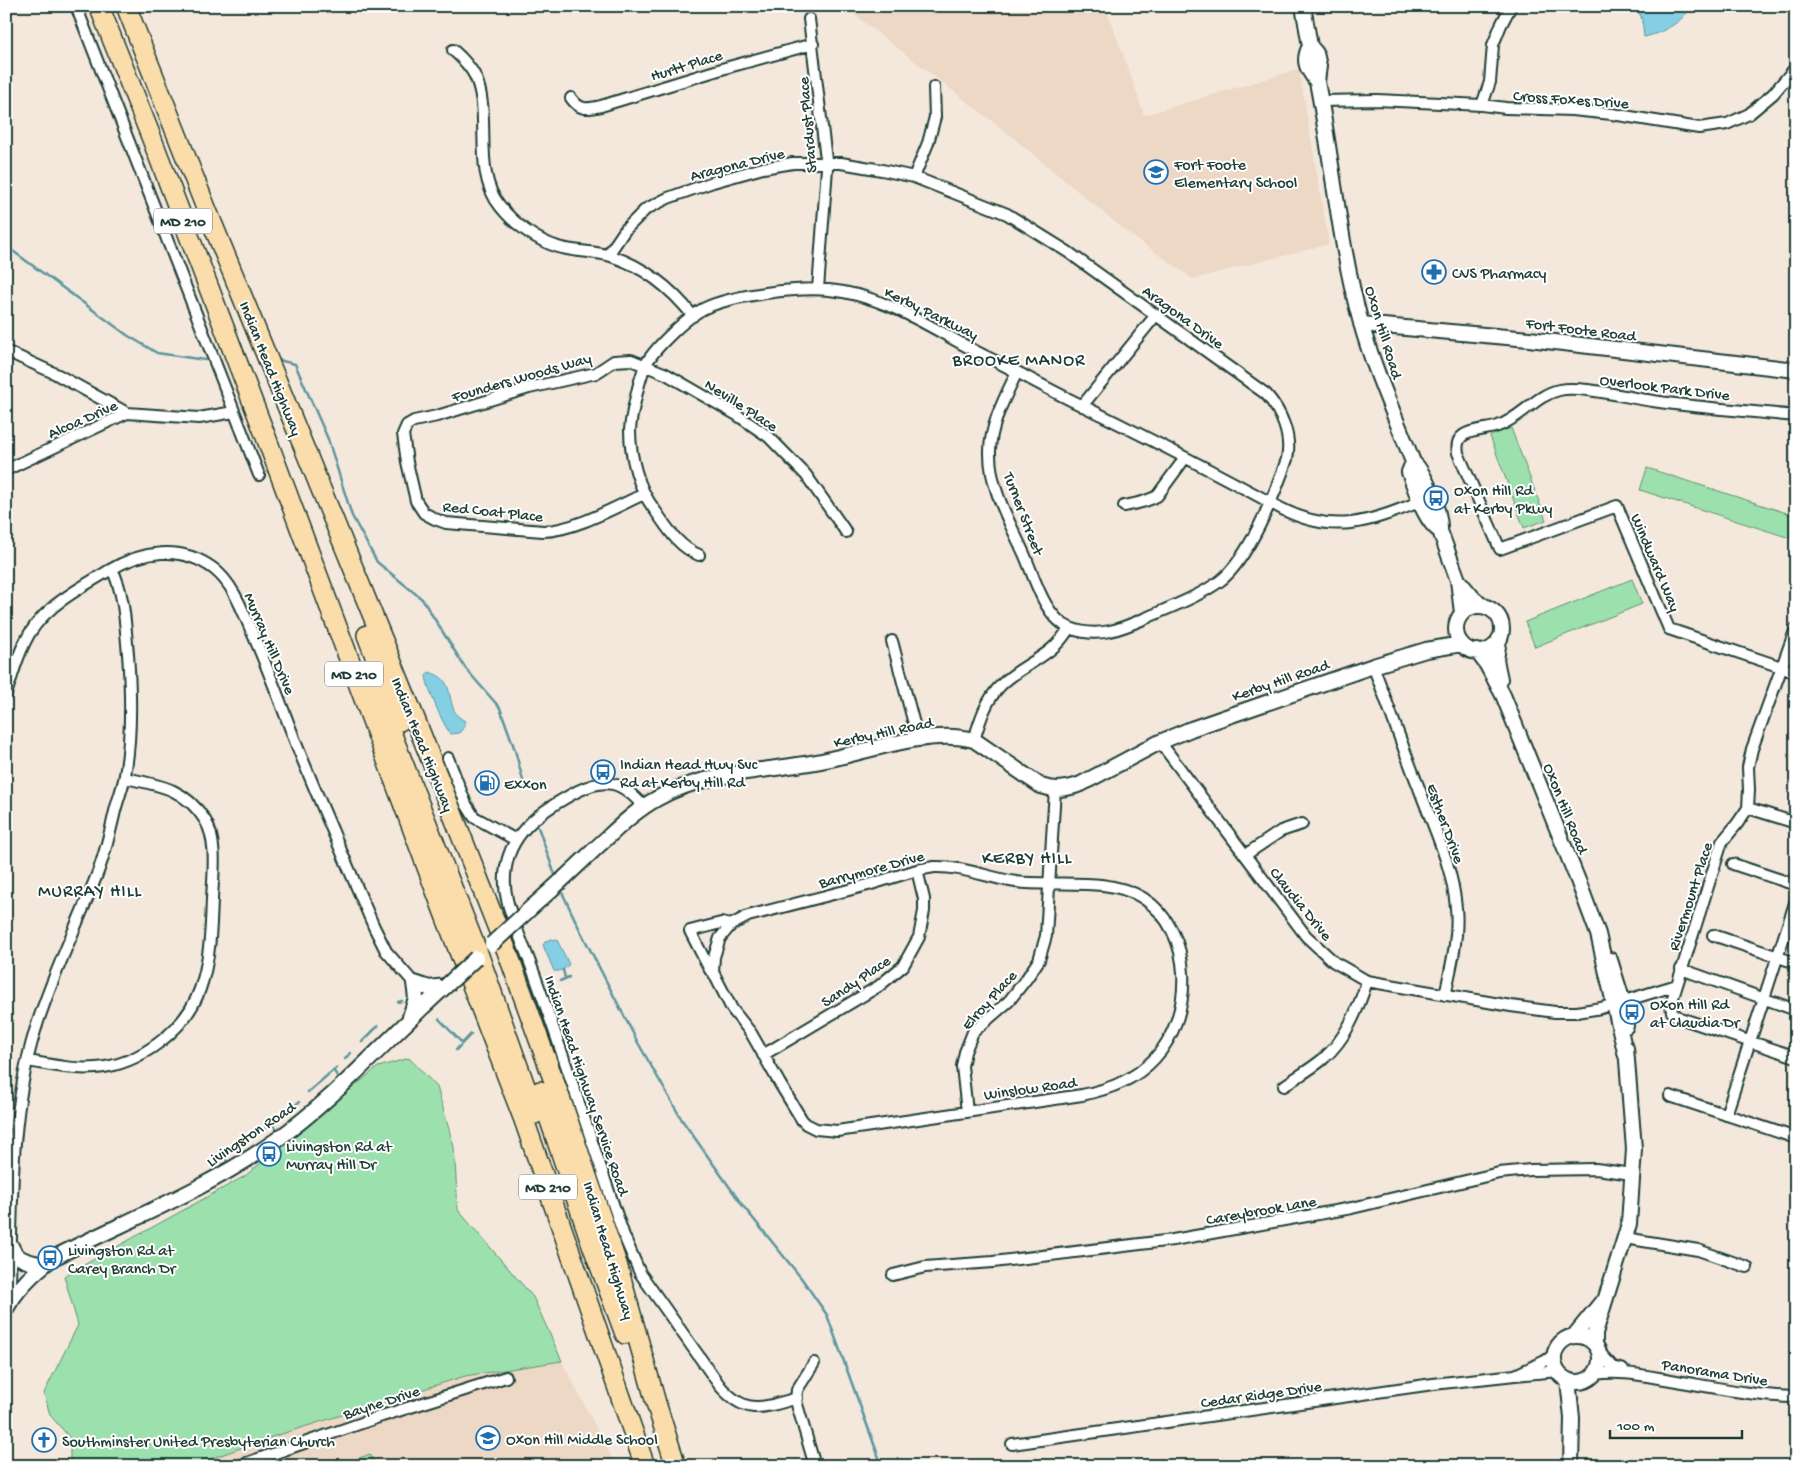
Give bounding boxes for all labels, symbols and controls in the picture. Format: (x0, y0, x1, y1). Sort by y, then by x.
street label: Hurtt Place (649, 47, 726, 87)
street label: Stardust Place (796, 75, 823, 174)
street label: Cross Foxes Drive (1512, 88, 1630, 115)
street label: Aragona Drive (689, 145, 788, 187)
place label: Fort Foote Elementary School (1173, 157, 1297, 194)
school or university icon: Fort Foote Elementary School (1143, 159, 1169, 185)
road number: MD 210 (154, 208, 212, 234)
pharmacy icon: CVS Pharmacy (1421, 259, 1447, 285)
place label: CVS Pharmacy (1452, 266, 1546, 285)
street label: Aragona Drive (1137, 283, 1227, 355)
street label: Kerby Parkway (880, 284, 981, 346)
street label: Oxon Hill Road (1359, 284, 1405, 383)
street label: Indian Head Highway (233, 299, 304, 439)
street label: Fort Foote Road (1523, 315, 1638, 348)
street label: Founders Woods Way (449, 350, 594, 409)
district label: BROOKE MANOR (952, 351, 1085, 372)
street label: Overlook Park Drive (1598, 372, 1731, 407)
street label: Neville Place (700, 376, 781, 438)
street label: Alcoa Drive (46, 397, 122, 445)
street label: Turner Street (997, 469, 1047, 560)
place label: Oxon Hill Rd at Kerby Pkwy (1454, 483, 1552, 520)
bus stop icon: Oxon Hill Rd at Kerby Pkwy (1423, 485, 1449, 511)
street label: Red Coat Place (441, 499, 545, 528)
street label: Windward Way (1625, 512, 1683, 615)
street label: Murray Hill Drive (238, 591, 298, 699)
street label: Kerby Hill Road (1230, 656, 1334, 708)
road number: MD 210 (325, 662, 383, 686)
street label: Indian Head Highway (385, 675, 456, 815)
street label: Kerby Hill Road (832, 714, 937, 754)
place label: Indian Head Hwy Svc Rd at Kerby Hill Rd (620, 757, 758, 794)
bus stop icon: Indian Head Hwy Svc Rd at Kerby Hill Rd (590, 759, 616, 785)
street label: Oxon Hill Road (1537, 761, 1591, 859)
fuel station icon: Exxon (474, 770, 500, 796)
place label: Exxon (504, 777, 547, 796)
street label: Esther Drive (1420, 782, 1467, 867)
street label: Rivermount Place (1666, 840, 1719, 954)
street label: Barrymore Drive (816, 848, 927, 895)
district label: KERBY HILL (982, 849, 1072, 870)
street label: Claudia Drive (1264, 865, 1335, 946)
district label: MURRAY HILL (38, 882, 142, 903)
street label: Sandy Place (819, 952, 896, 1013)
street label: Elroy Place (959, 967, 1023, 1035)
street label: Indian Head Highway Service Road (538, 974, 632, 1200)
place label: Oxon Hill Rd at Claudia Dr (1650, 997, 1741, 1034)
bus stop icon: Oxon Hill Rd at Claudia Dr (1619, 999, 1645, 1025)
street label: Winslow Road (983, 1074, 1080, 1106)
street label: Livingston Road (204, 1098, 302, 1173)
place label: Livingston Rd at Murray Hill Dr (286, 1139, 393, 1176)
bus stop icon: Livingston Rd at Murray Hill Dr (256, 1141, 282, 1167)
road number: MD 210 (519, 1174, 577, 1200)
street label: Indian Head Highway (577, 1180, 637, 1323)
street label: Careybrook Lane (1205, 1193, 1319, 1231)
place label: Livingston Rd at Carey Branch Dr (68, 1243, 177, 1280)
bus stop icon: Livingston Rd at Carey Branch Dr (37, 1245, 63, 1271)
street label: Panorama Drive (1659, 1357, 1770, 1392)
street label: Cedar Ridge Drive (1200, 1378, 1324, 1414)
street label: Bayne Drive (340, 1383, 424, 1426)
scale bar (1610, 1407, 1742, 1439)
text: 100 m (1616, 1418, 1655, 1436)
school or university icon: Oxon Hill Middle School (475, 1425, 501, 1451)
church icon: Southminster United Presbyterian Church (31, 1427, 57, 1453)
place label: Oxon Hill Middle School (506, 1432, 658, 1451)
place label: Southminster United Presbyterian Church (62, 1434, 335, 1453)

